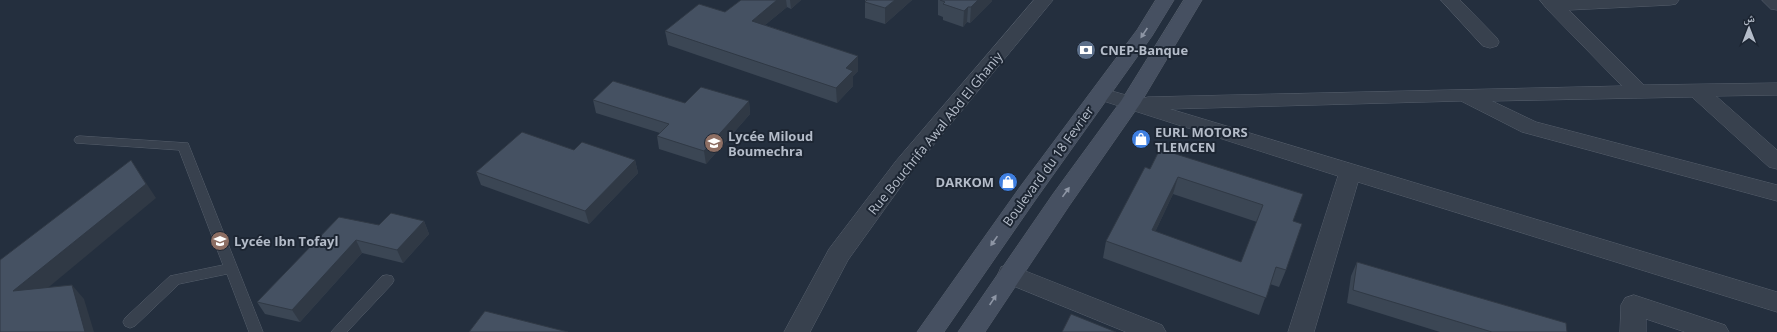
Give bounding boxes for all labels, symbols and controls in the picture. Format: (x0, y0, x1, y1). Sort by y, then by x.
north arrow (1729, 8, 1769, 48)
text: ش (1743, 10, 1755, 26)
one-way arrow (1140, 28, 1148, 38)
bank icon: CNEP-Banque (1075, 39, 1097, 61)
place label: CNEP-Banque (1100, 41, 1188, 59)
street label: Rue Bouchrifa Awal Abd El Ghaniy (864, 47, 1007, 218)
street label: Boulevard du 18 Fevrier (998, 102, 1098, 230)
place label: EURL MOTORS TLEMCEN (1155, 123, 1248, 156)
place label: Lycée Miloud Boumechra (728, 127, 813, 160)
shop icon: EURL MOTORS TLEMCEN (1130, 128, 1152, 150)
school or university icon: Lycée Miloud Boumechra (703, 132, 725, 154)
shop icon: DARKOM (997, 171, 1019, 193)
place label: DARKOM (936, 173, 994, 191)
one-way arrow (1062, 187, 1070, 198)
school or university icon: Lycée Ibn Tofayl (209, 230, 231, 252)
place label: Lycée Ibn Tofayl (234, 232, 338, 250)
one-way arrow (990, 236, 998, 246)
one-way arrow (989, 294, 997, 305)

